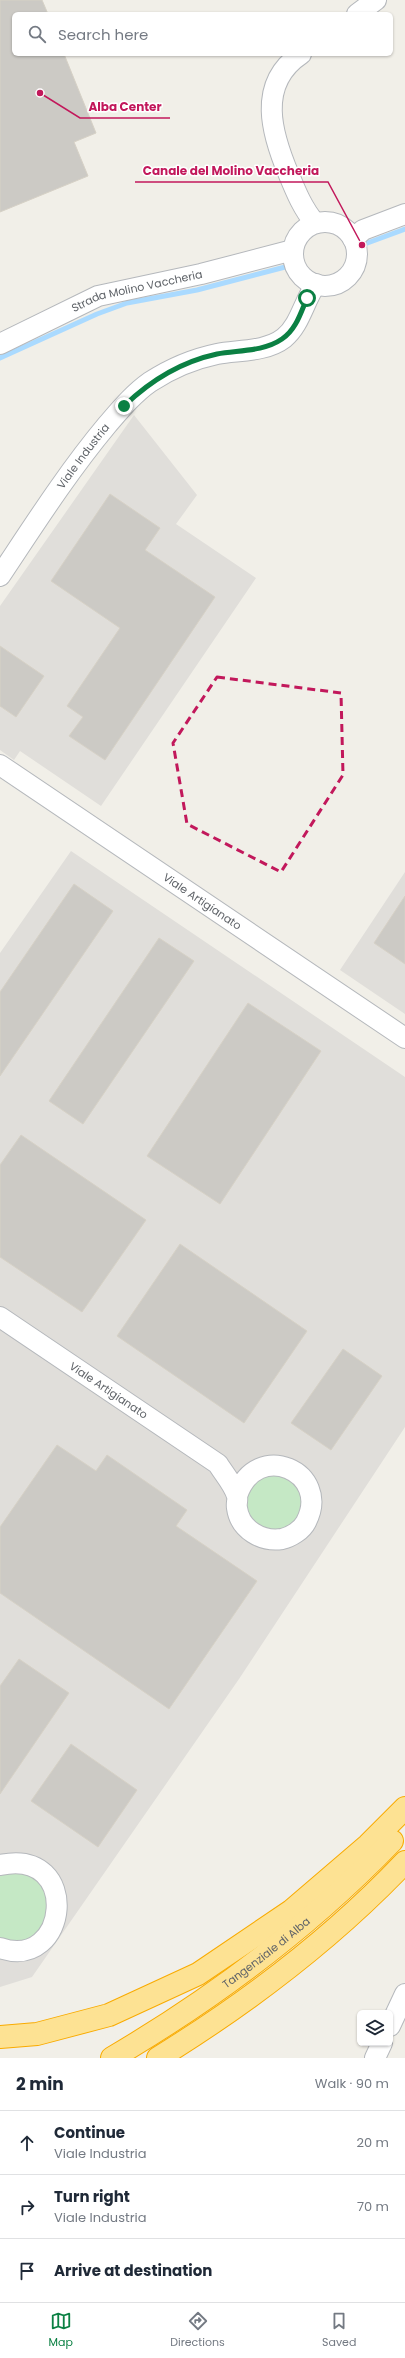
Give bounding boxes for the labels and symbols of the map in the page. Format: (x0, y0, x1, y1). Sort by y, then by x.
callout: Alba Center (80, 94, 170, 118)
text: Alba Center (88, 98, 162, 115)
callout: Canale del Molino Vaccheria (135, 158, 328, 182)
text: Canale del Molino Vaccheria (143, 162, 319, 179)
street label: Strada Molino Vaccheria (69, 266, 204, 316)
route start (298, 289, 316, 307)
route end (115, 397, 133, 415)
street label: Viale Industria (53, 420, 113, 492)
street label: Viale Artigianato (160, 869, 245, 934)
street label: Viale Artigianato (66, 1358, 151, 1422)
street label: Tangenziale di Alba (219, 1913, 314, 1992)

